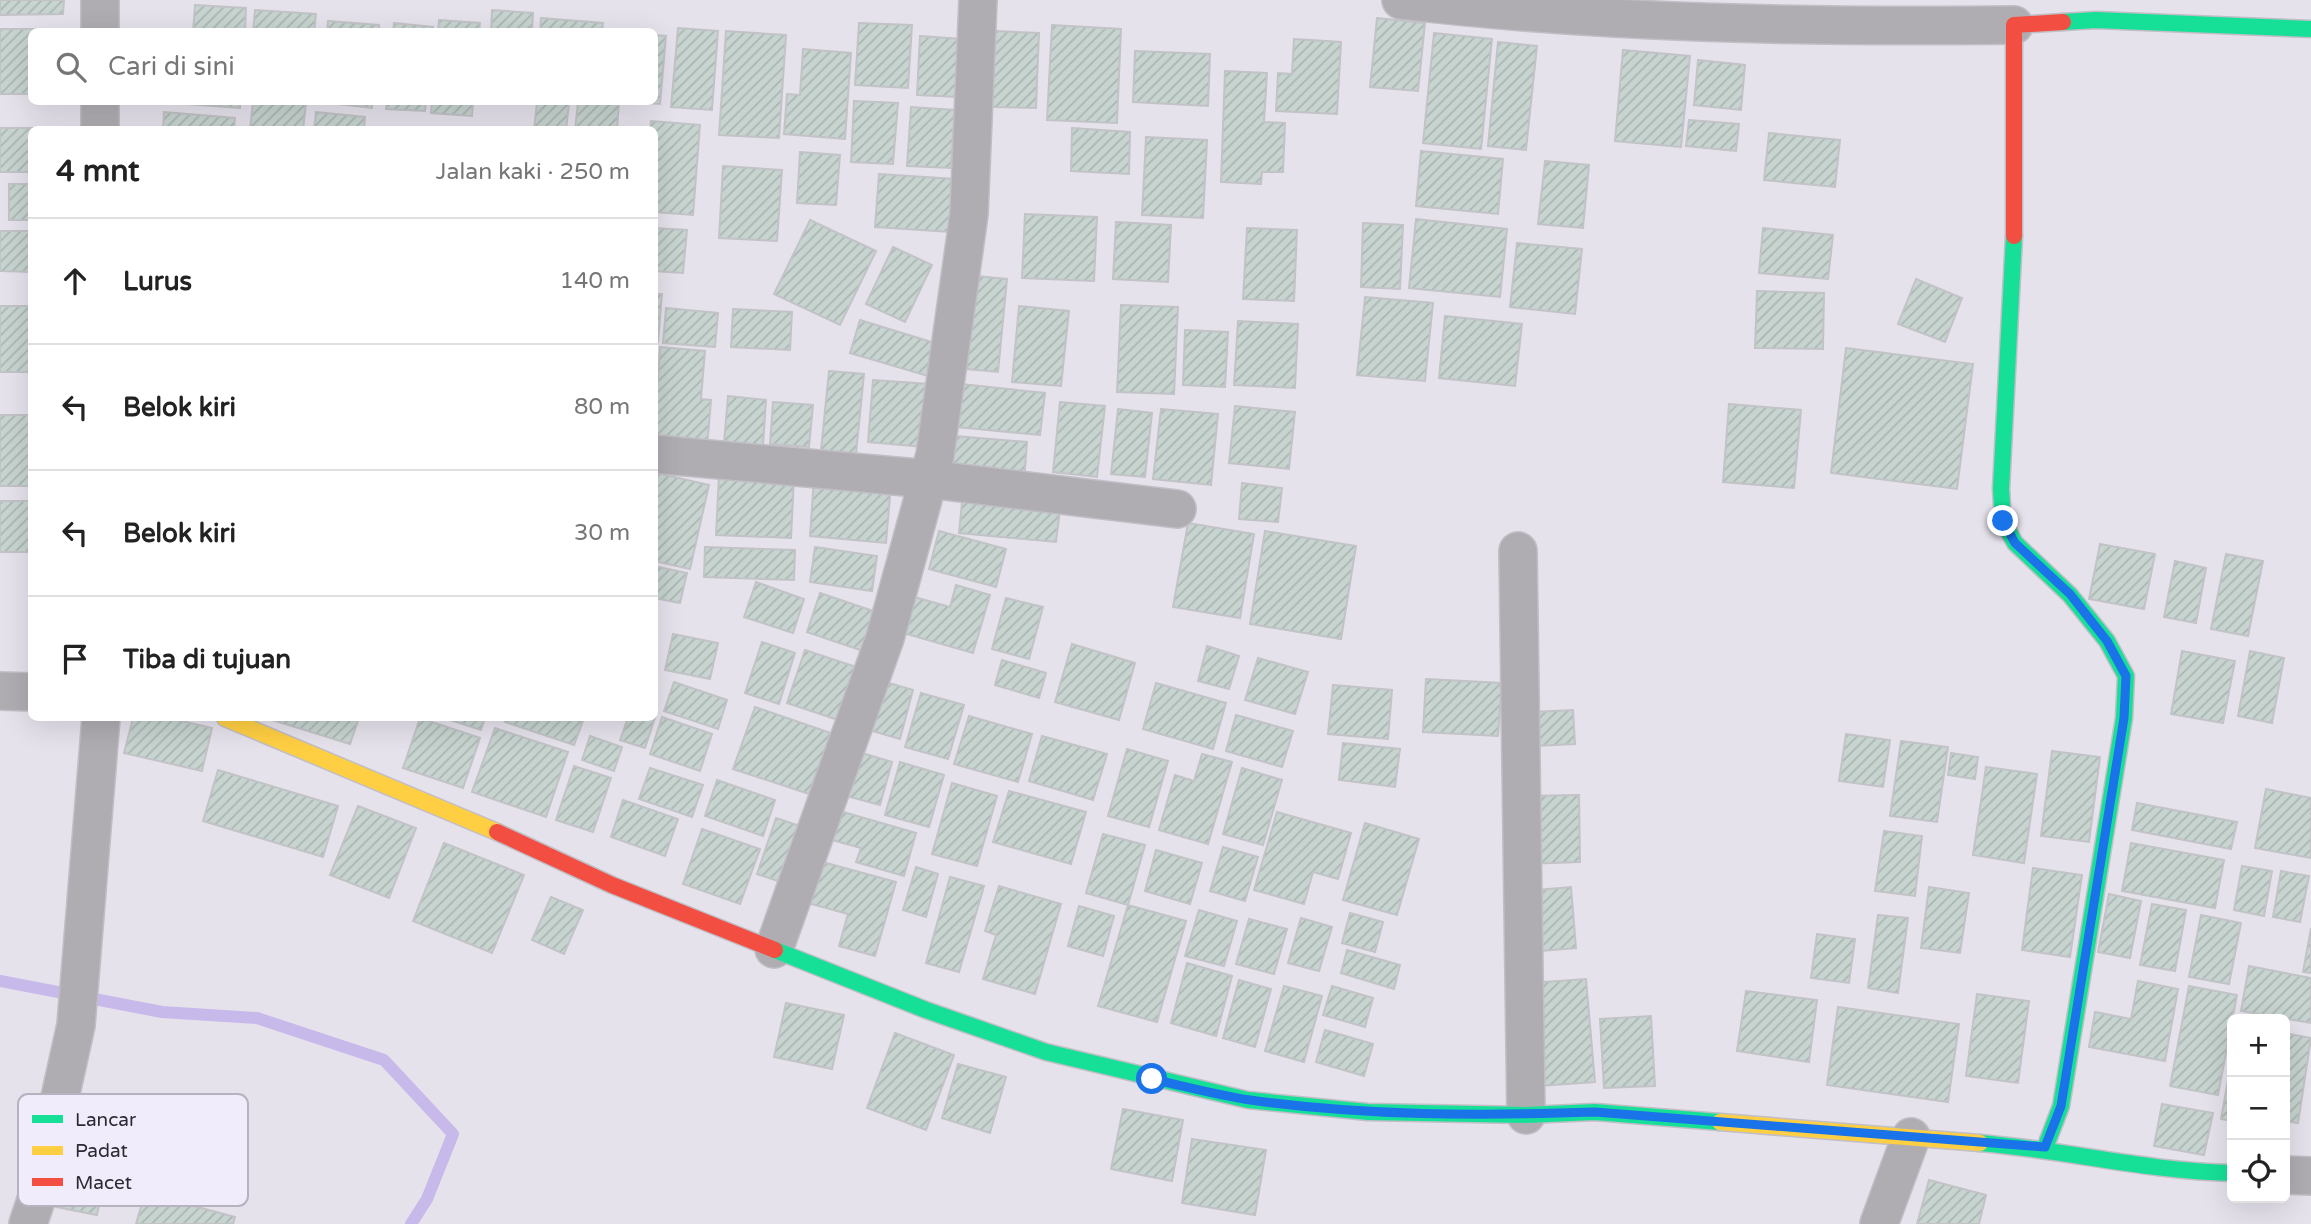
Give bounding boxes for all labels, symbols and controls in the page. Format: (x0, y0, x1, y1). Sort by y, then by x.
search box (28, 28, 658, 105)
icon: search (52, 48, 90, 86)
text: Cari di sini (108, 51, 235, 82)
text: 4 mnt (56, 153, 140, 190)
text: Jalan kaki · 250 m (436, 158, 630, 186)
icon: ahead (56, 262, 94, 300)
text: Lurus (123, 266, 192, 297)
text: 140 m (560, 267, 630, 295)
icon: left (56, 388, 94, 426)
text: Belok kiri (123, 392, 236, 423)
text: 80 m (574, 393, 630, 421)
route end (1987, 505, 2018, 536)
icon: left (56, 514, 94, 552)
text: Belok kiri (123, 518, 236, 549)
text: 30 m (574, 519, 630, 547)
icon: arrive (56, 640, 94, 678)
text: Tiba di tujuan (123, 644, 291, 675)
map controls (2227, 1014, 2290, 1203)
button: + (2227, 1014, 2290, 1077)
route start (1136, 1063, 1167, 1094)
button: − (2227, 1077, 2290, 1140)
legend (18, 1094, 248, 1206)
text: Lancar (75, 1109, 137, 1131)
text: Padat (75, 1140, 128, 1162)
button: locate (2227, 1140, 2290, 1203)
text: Macet (75, 1172, 132, 1194)

